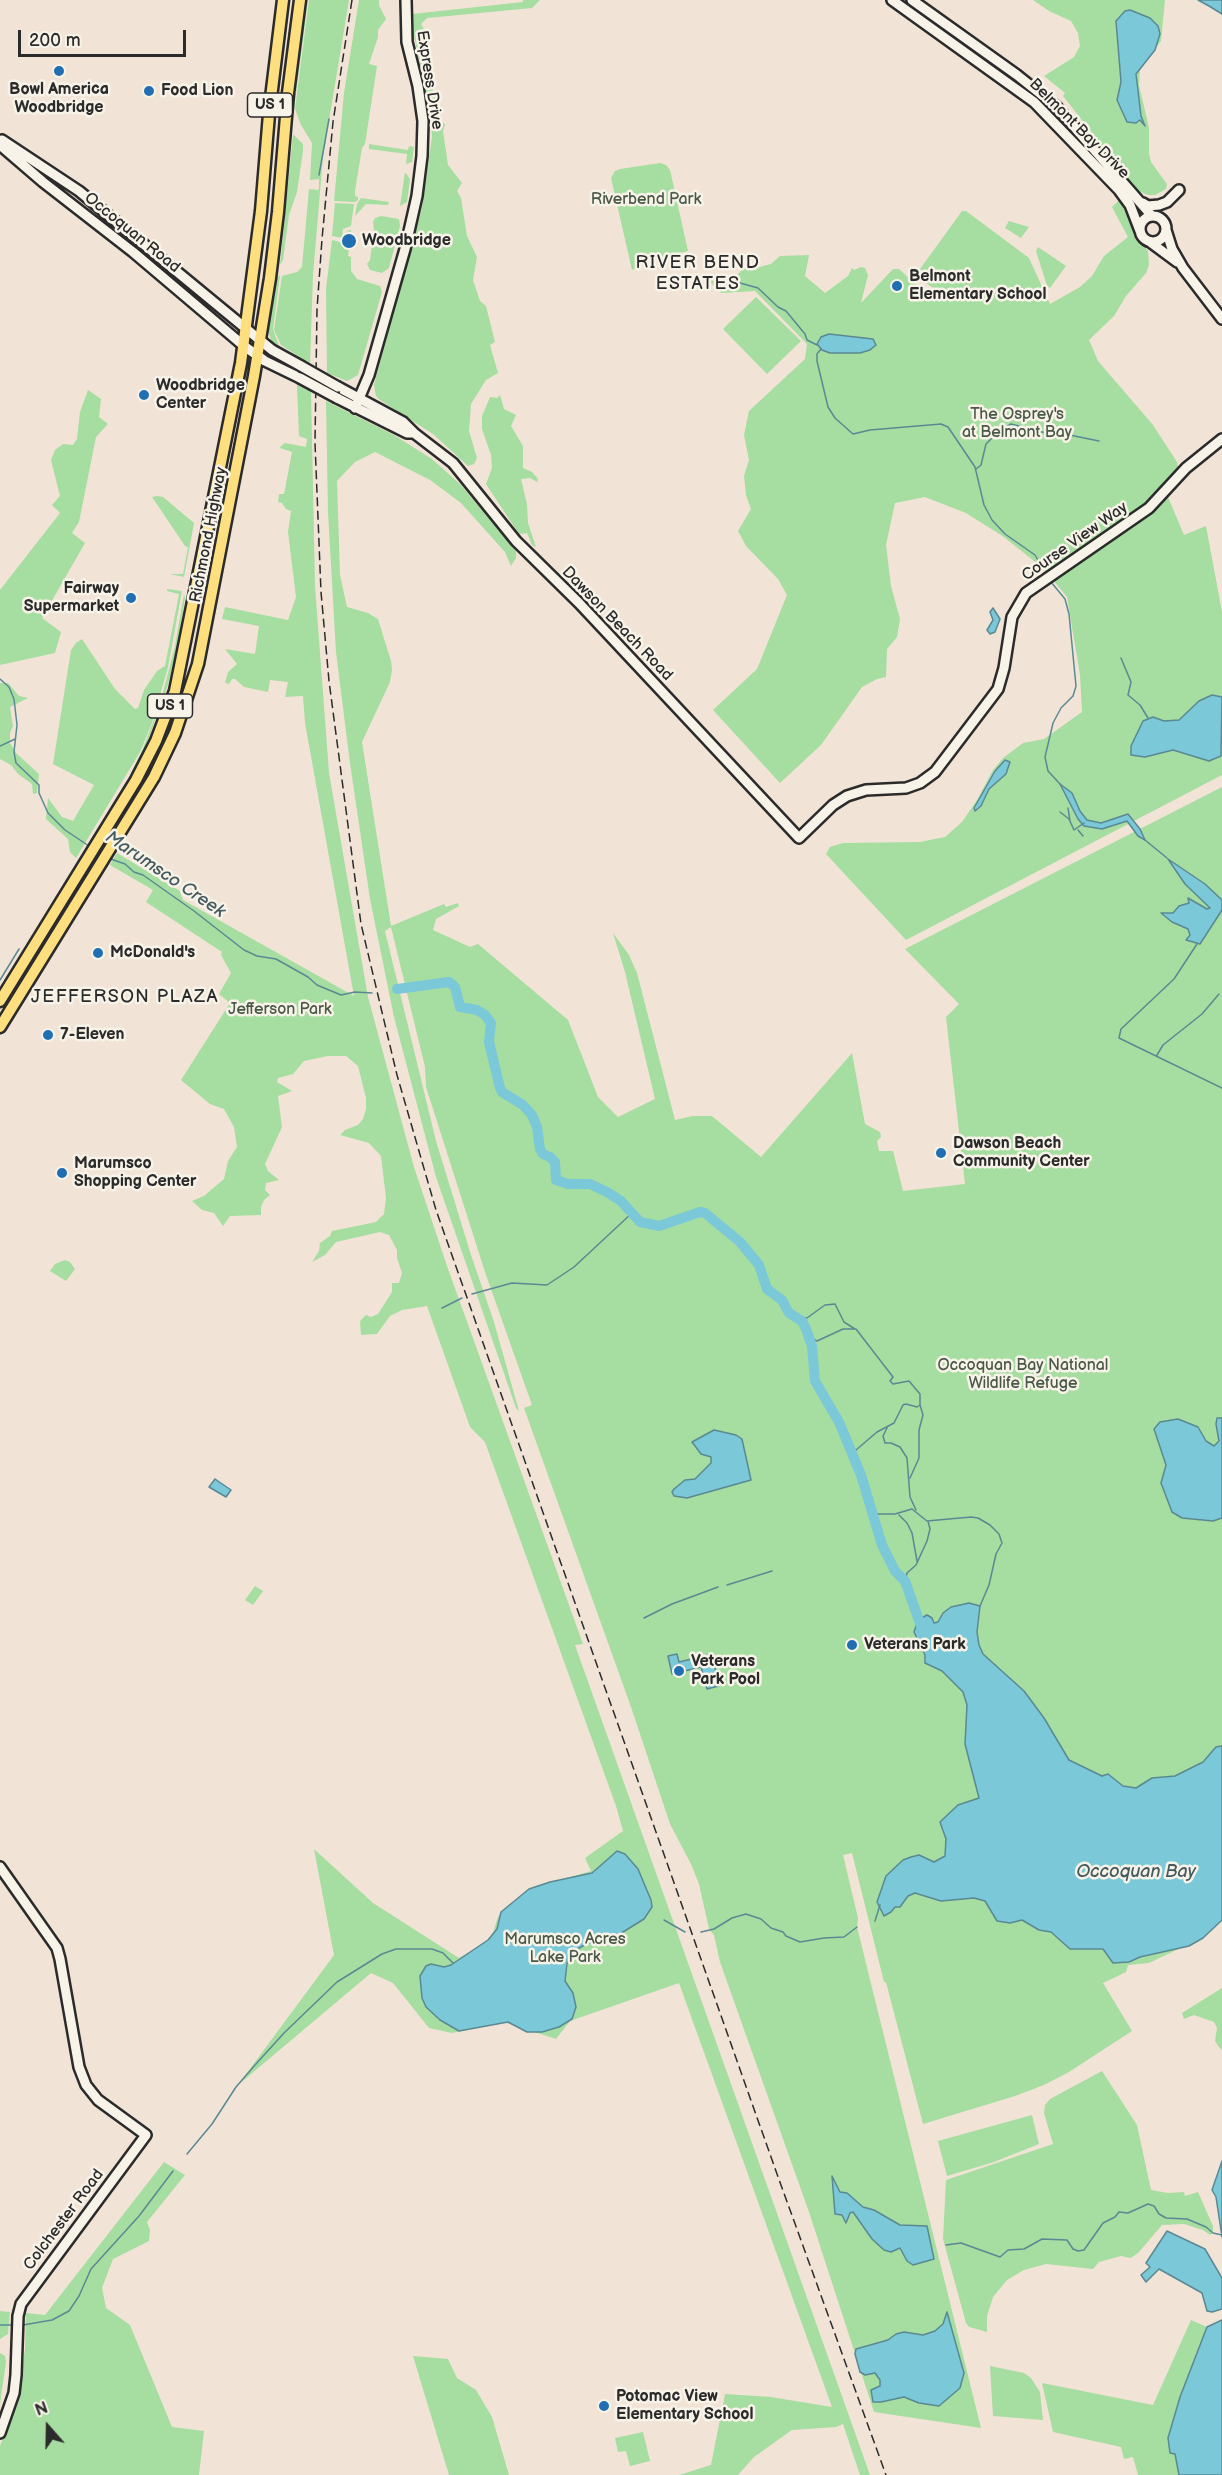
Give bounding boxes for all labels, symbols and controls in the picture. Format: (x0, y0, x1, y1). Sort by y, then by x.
scale bar (21, 18, 189, 56)
street label: Express Drive (412, 29, 446, 131)
text: 200 m (29, 30, 81, 51)
marker: Bowl America Woodbridge (52, 64, 66, 78)
street label: Belmont Bay Drive (1025, 75, 1133, 183)
place label: Bowl America Woodbridge (9, 80, 109, 118)
place label: Food Lion (161, 81, 233, 101)
marker: Food Lion (142, 84, 156, 98)
road number: US 1 (248, 93, 292, 117)
street label: Occoquan Road (80, 189, 184, 277)
park label: Riverbend Park (591, 190, 701, 210)
place label: Woodbridge (362, 231, 451, 251)
marker: Woodbridge (340, 232, 358, 250)
district label: RIVER BEND ESTATES (636, 252, 760, 294)
place label: Belmont Elementary School (909, 267, 1046, 305)
marker: Belmont Elementary School (890, 279, 904, 293)
place label: Woodbridge Center (156, 376, 245, 414)
marker: Woodbridge Center (137, 388, 151, 402)
park label: The Osprey's at Belmont Bay (962, 405, 1072, 443)
street label: Richmond Highway (186, 466, 232, 604)
street label: Course View Way (1018, 498, 1132, 586)
street label: Dawson Beach Road (557, 563, 677, 685)
place label: Fairway Supermarket (24, 579, 119, 617)
marker: Fairway Supermarket (124, 591, 138, 605)
road number: US 1 (148, 694, 192, 718)
water label: Marumsco Creek (101, 827, 229, 923)
place label: McDonald's (110, 943, 195, 963)
marker: McDonald's (91, 946, 105, 960)
district label: JEFFERSON PLAZA (31, 986, 219, 1008)
park label: Jefferson Park (228, 1000, 332, 1020)
place label: 7-Eleven (60, 1025, 124, 1045)
marker: 7-Eleven (41, 1028, 55, 1042)
place label: Dawson Beach Community Center (953, 1134, 1090, 1172)
marker: Dawson Beach Community Center (934, 1146, 948, 1160)
place label: Marumsco Shopping Center (74, 1154, 196, 1192)
marker: Marumsco Shopping Center (55, 1166, 69, 1180)
park label: Occoquan Bay National Wildlife Refuge (938, 1356, 1108, 1394)
place label: Veterans Park (864, 1635, 966, 1655)
marker: Veterans Park (845, 1638, 859, 1652)
place label: Veterans Park Pool (691, 1652, 760, 1690)
marker: Veterans Park Pool (672, 1664, 686, 1678)
water label: Occoquan Bay (1076, 1861, 1196, 1883)
park label: Marumsco Acres Lake Park (504, 1930, 626, 1968)
street label: Colchester Road (20, 2166, 108, 2274)
place label: Potomac View Elementary School (616, 2387, 753, 2425)
north arrow (18, 2397, 78, 2457)
text: N (33, 2399, 51, 2421)
marker: Potomac View Elementary School (597, 2399, 611, 2413)

